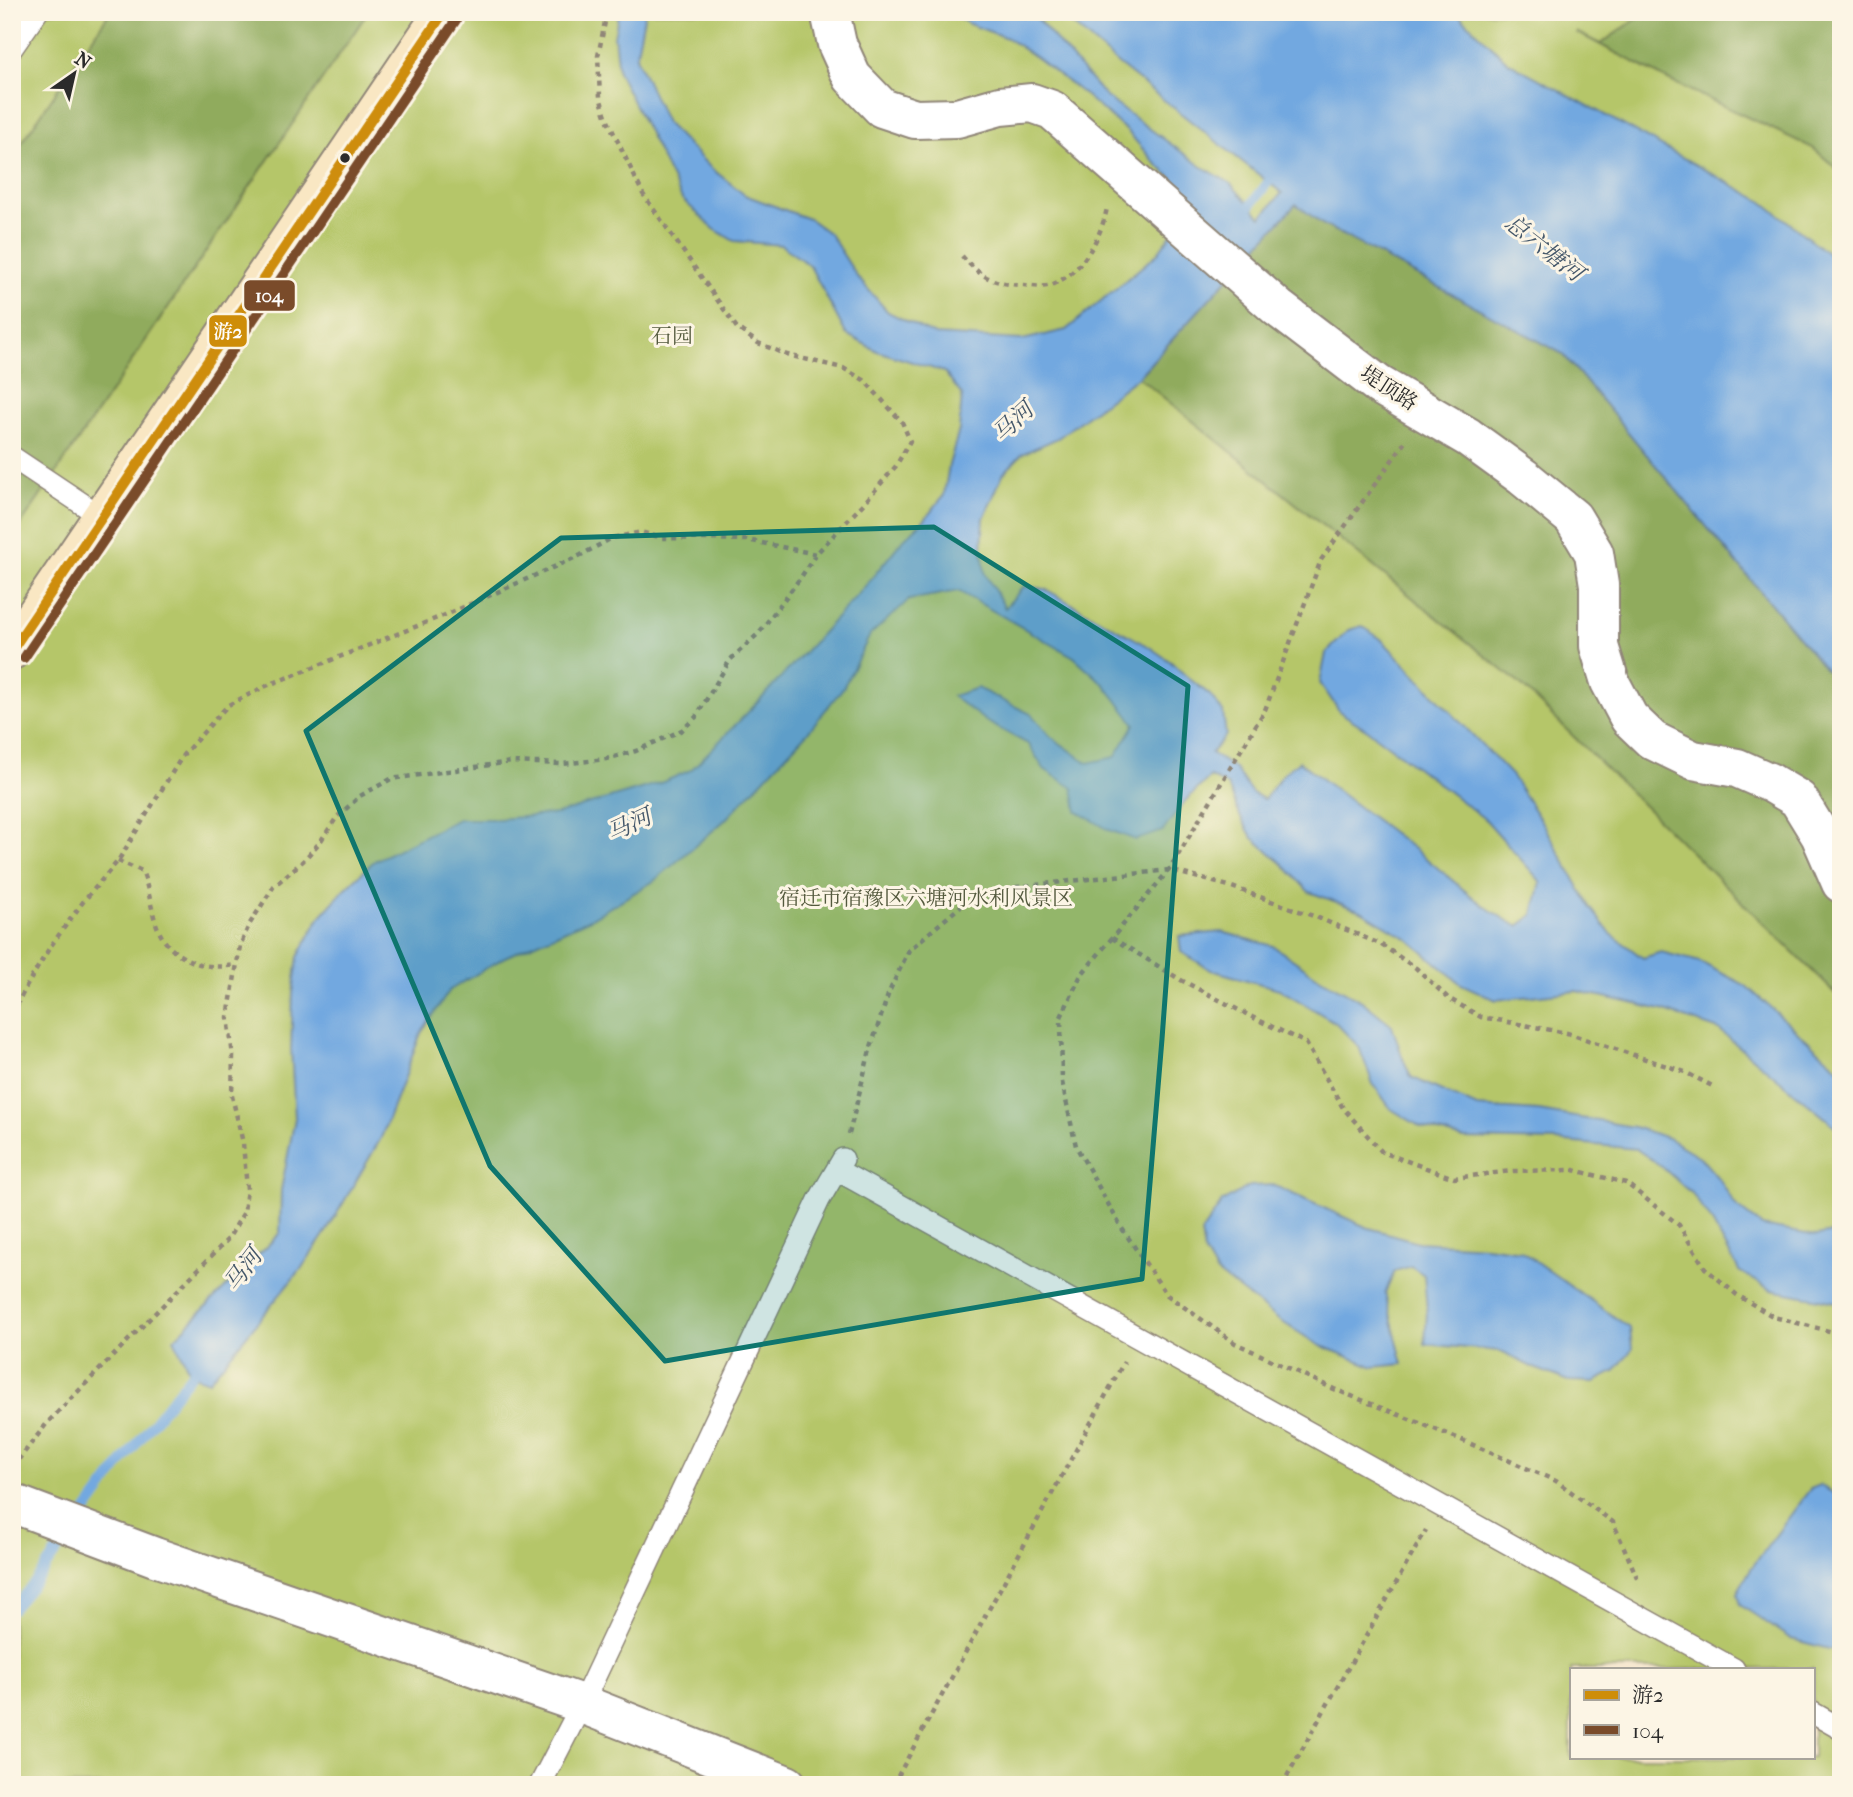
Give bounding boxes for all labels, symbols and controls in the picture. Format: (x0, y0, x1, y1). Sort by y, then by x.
north arrow (38, 38, 108, 108)
text: N (71, 48, 96, 74)
unlabelled marker (338, 151, 352, 165)
water label: 总六塘河 (1499, 209, 1592, 289)
line badge: 104 (243, 279, 296, 312)
text: 104 (255, 285, 284, 307)
line badge: 游2 (208, 314, 248, 348)
text: 游2 (214, 321, 243, 343)
park label: 石园 (651, 324, 693, 348)
street label: 堤顶路 (1356, 361, 1422, 415)
water label: 马河 (987, 394, 1042, 448)
water label: 马河 (602, 801, 659, 847)
park label: 宿迁市宿豫区六塘河水利风景区 (779, 886, 1073, 910)
water label: 马河 (218, 1240, 270, 1296)
legend (1570, 1668, 1814, 1758)
text: 游2 (1632, 1683, 1664, 1707)
text: 104 (1632, 1719, 1664, 1743)

